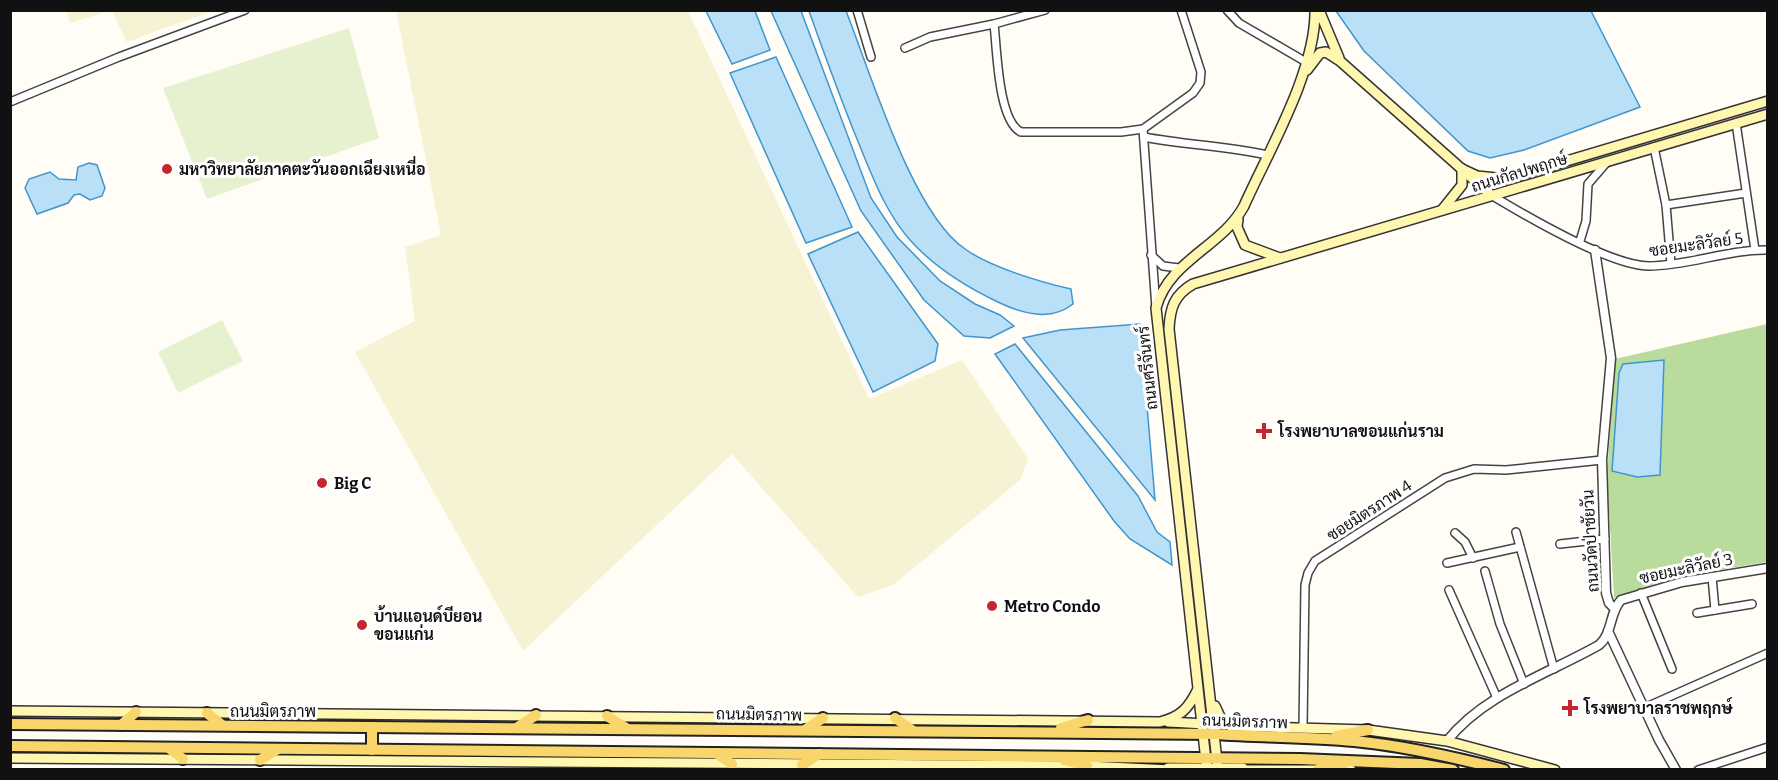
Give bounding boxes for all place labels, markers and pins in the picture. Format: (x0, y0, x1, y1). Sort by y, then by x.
place label: มหาวิทยาลัยภาคตะวันออกเฉียงเหนี่อ (179, 155, 426, 179)
marker: มหาวิทยาลัยภาคตะวันออกเฉียงเหนี่อ (160, 162, 174, 176)
place label: โรงพยาบาลขอนแก่นราม (1277, 420, 1444, 441)
marker: โรงพยาบาลขอนแก่นราม (1255, 422, 1273, 440)
place label: Big C (334, 474, 371, 493)
marker: Big C (315, 476, 329, 490)
place label: Metro Condo (1004, 597, 1101, 616)
marker: Metro Condo (985, 599, 999, 613)
place label: บ้านแอนด์บียอน ขอนแก่น (374, 605, 483, 644)
marker: บ้านแอนด์บียอน ขอนแก่น (355, 618, 369, 632)
place label: โรงพยาบาลราชพฤกษ์ (1583, 697, 1733, 718)
marker: โรงพยาบาลราชพฤกษ์ (1561, 699, 1579, 717)

